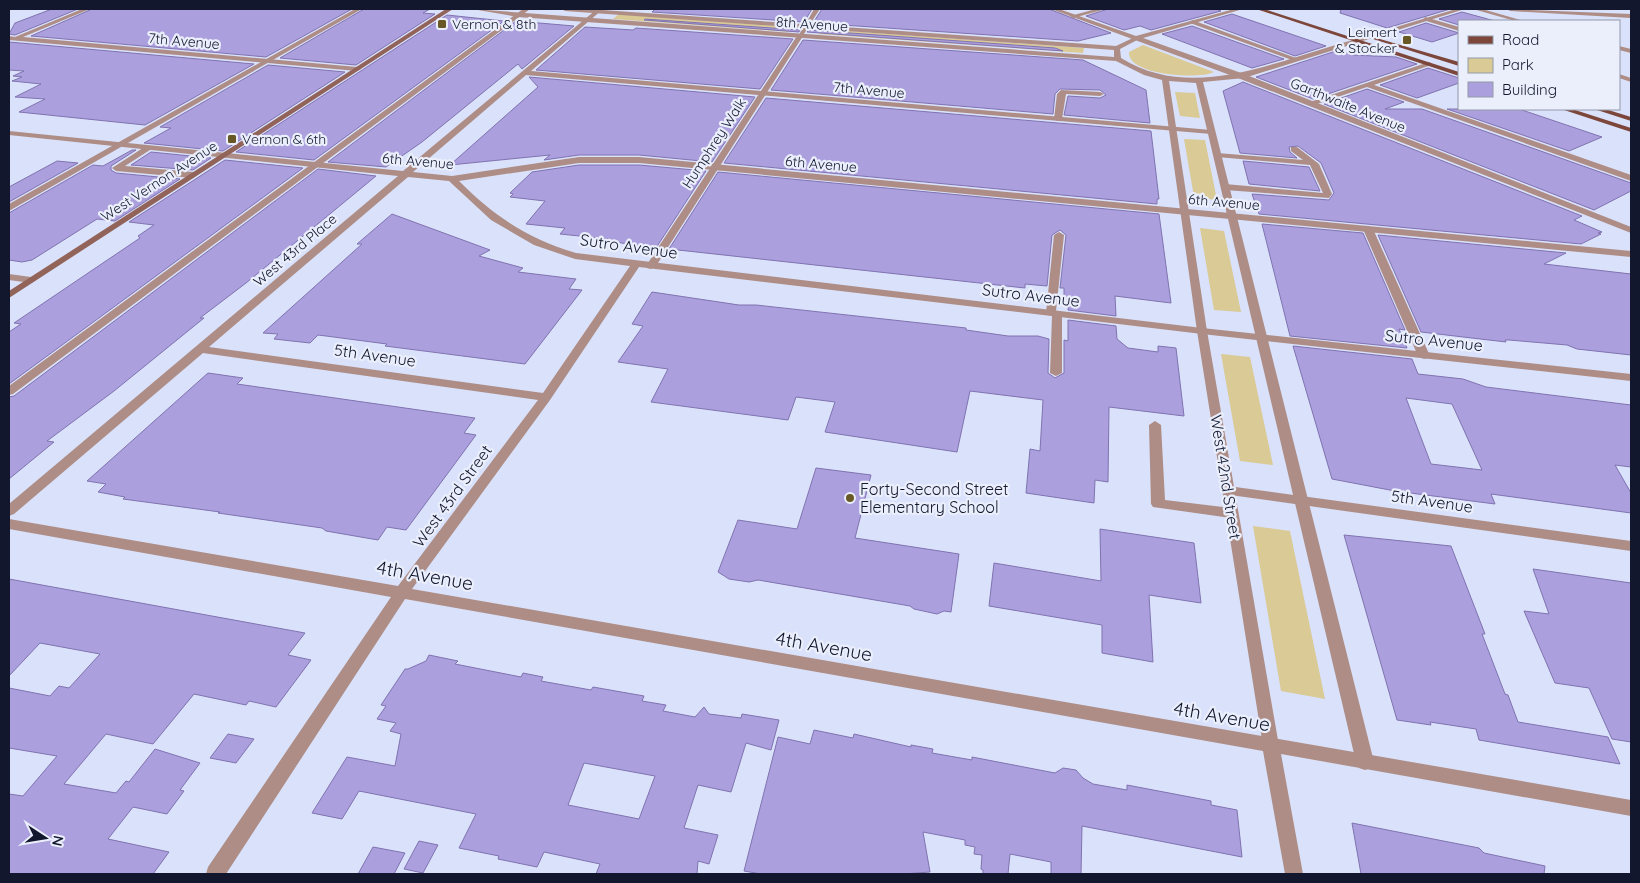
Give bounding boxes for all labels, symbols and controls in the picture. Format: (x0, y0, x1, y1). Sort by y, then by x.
street label: 8th Avenue (775, 13, 849, 35)
place label: Vernon & 8th (452, 15, 536, 33)
marker: Vernon & 8th (436, 18, 448, 30)
legend (1458, 20, 1620, 110)
place label: Leimert & Stocker (1335, 23, 1398, 57)
street label: 7th Avenue (148, 29, 221, 53)
text: Road (1502, 30, 1539, 49)
marker: Leimert & Stocker (1401, 34, 1413, 46)
text: Park (1502, 55, 1534, 74)
street label: Garthwaite Avenue (1288, 74, 1408, 136)
street label: 7th Avenue (833, 78, 906, 102)
text: Building (1502, 80, 1557, 99)
street label: Humphrey Walk (678, 94, 750, 192)
place label: Vernon & 6th (242, 130, 326, 148)
marker: Vernon & 6th (226, 133, 238, 145)
street label: West Vernon Avenue (97, 137, 221, 225)
street label: 6th Avenue (381, 149, 455, 173)
street label: 6th Avenue (784, 152, 858, 176)
street label: 6th Avenue (1187, 190, 1261, 214)
street label: West 43rd Place (250, 210, 341, 290)
street label: Sutro Avenue (579, 229, 679, 263)
street label: Sutro Avenue (981, 279, 1081, 311)
street label: Sutro Avenue (1384, 325, 1484, 355)
street label: 5th Avenue (333, 339, 417, 371)
street label: West 42nd Street (1206, 413, 1246, 541)
street label: West 43rd Street (408, 441, 496, 551)
place label: Forty-Second Street Elementary School (860, 479, 1008, 517)
street label: 5th Avenue (1390, 485, 1474, 517)
marker: Forty-Second Street Elementary School (844, 492, 856, 504)
street label: 4th Avenue (375, 555, 475, 595)
street label: 4th Avenue (774, 626, 874, 666)
street label: 4th Avenue (1172, 696, 1272, 736)
north arrow (20, 813, 70, 863)
text: N (48, 834, 68, 848)

